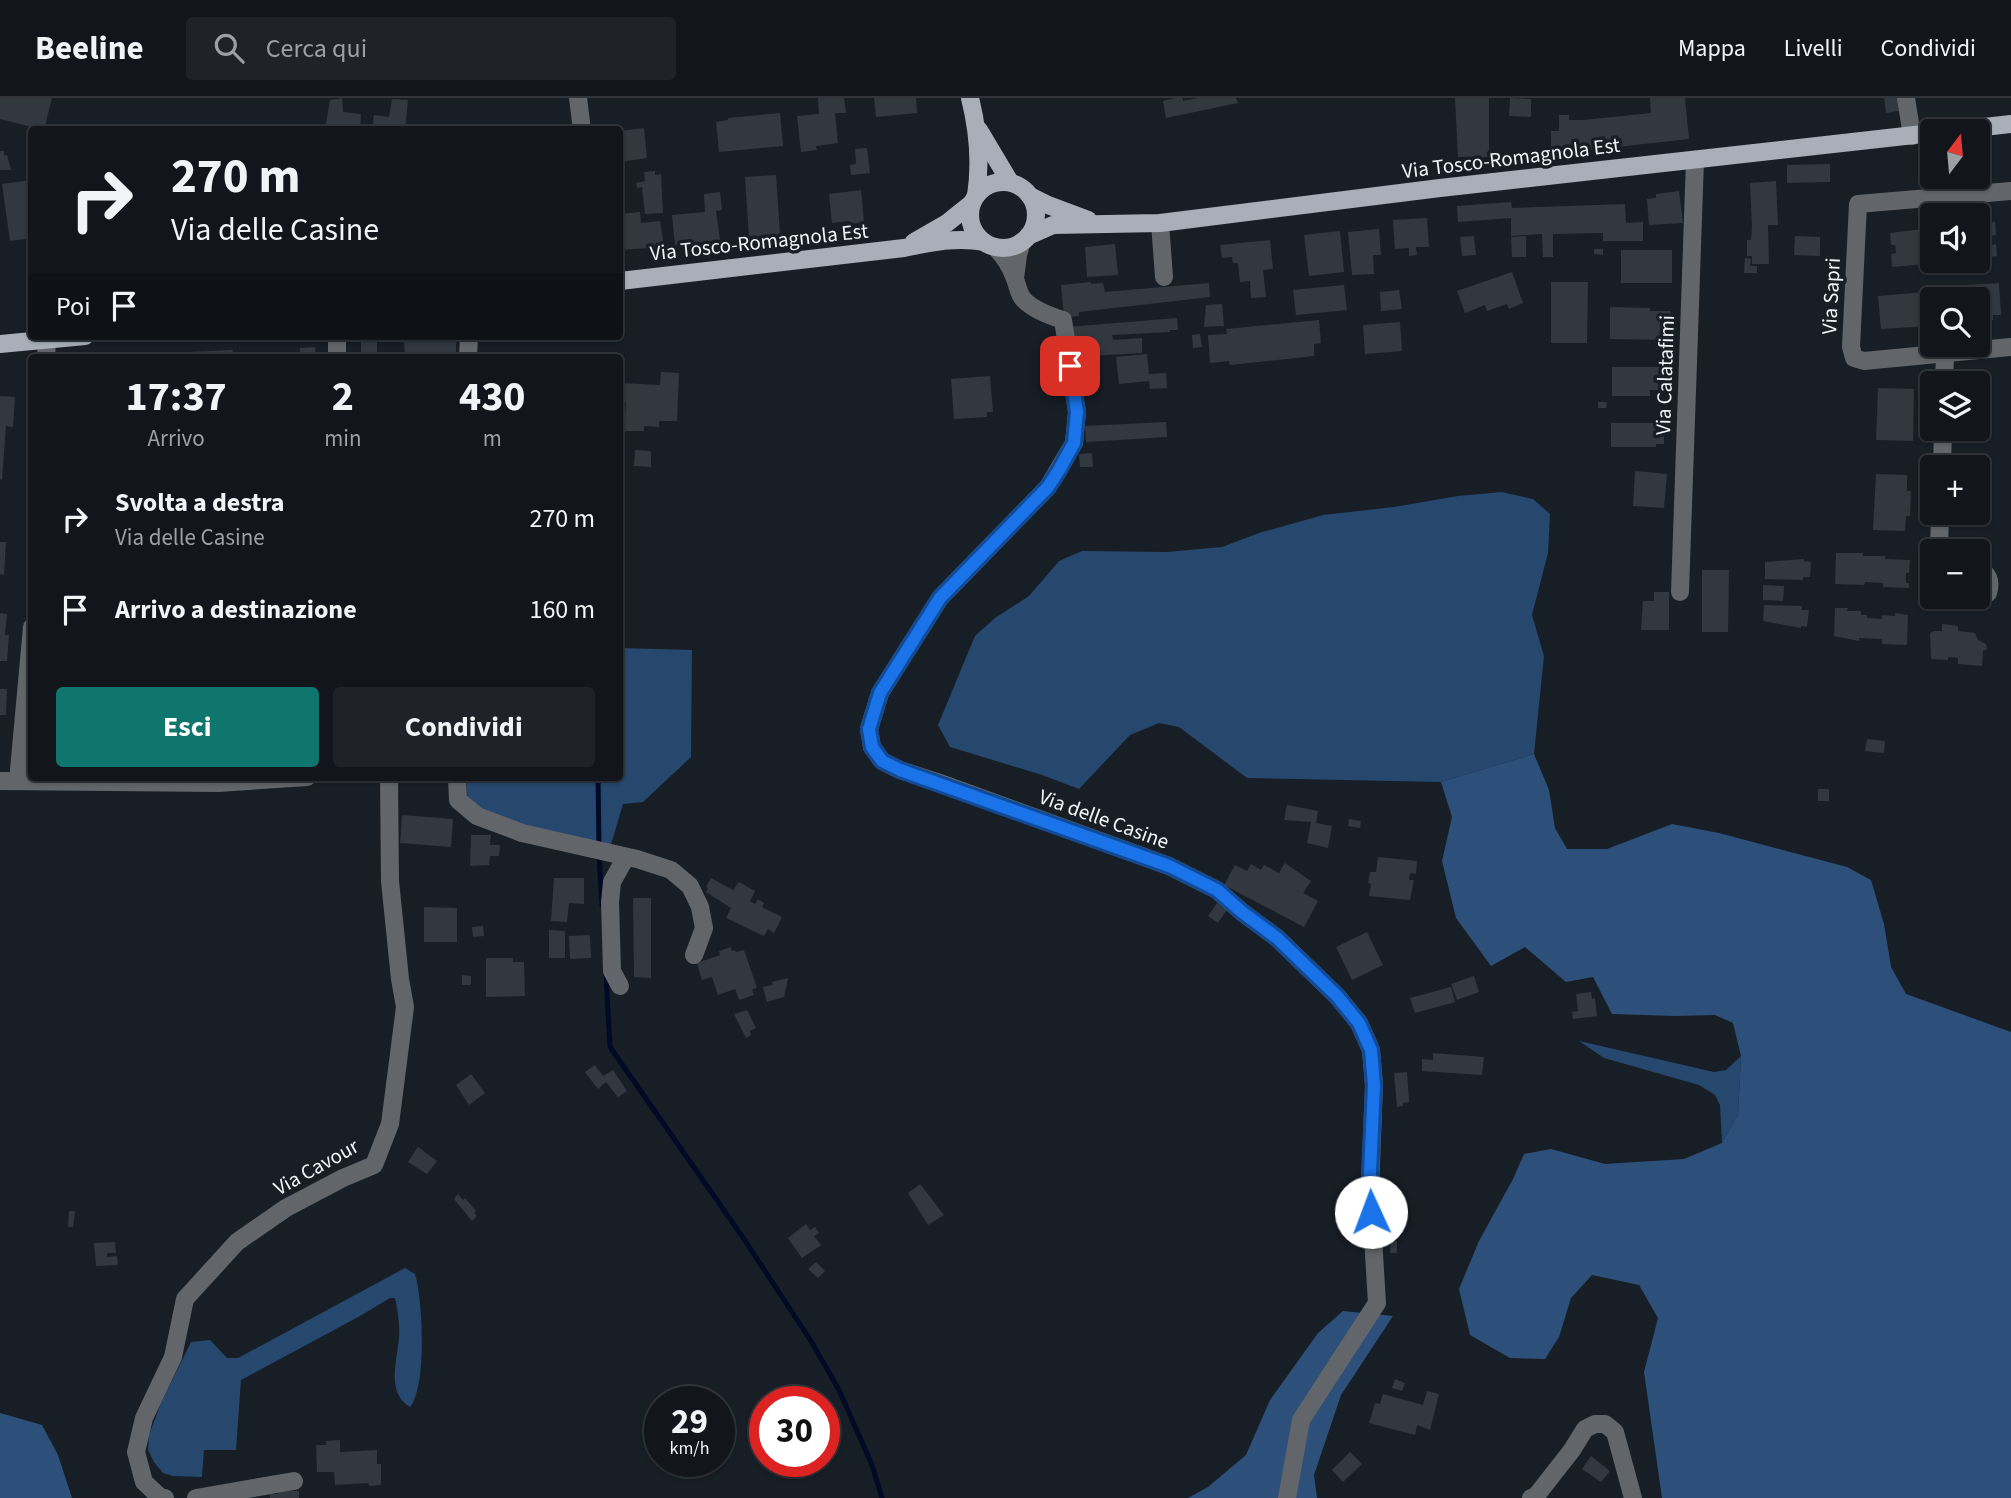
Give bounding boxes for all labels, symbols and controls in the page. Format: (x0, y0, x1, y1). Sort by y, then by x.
search box (186, 17, 676, 80)
text: Beeline (35, 25, 144, 72)
icon: search (210, 29, 248, 67)
text: Cerca qui (266, 30, 367, 67)
text: Mappa (1678, 31, 1746, 66)
text: Livelli (1784, 31, 1843, 66)
text: Condividi (1881, 31, 1976, 66)
north arrow (1920, 119, 1990, 189)
map controls (1920, 119, 1990, 609)
street label: Via Tosco-Romagnola Est (1400, 130, 1622, 186)
text: 270 m (171, 142, 300, 212)
icon: right (56, 154, 147, 245)
button: sound (1920, 203, 1990, 273)
text: Via delle Casine (171, 207, 379, 253)
street label: Via Tosco-Romagnola Est (648, 216, 870, 268)
street label: Via Sapri (1814, 257, 1848, 335)
icon: arrive (105, 287, 143, 325)
button: search (1920, 287, 1990, 357)
text: Poi (56, 288, 91, 325)
street label: Via Calatafimi (1648, 314, 1682, 436)
pin (1040, 336, 1100, 396)
icon: arrive (1051, 347, 1089, 385)
text: 17:37 (125, 367, 227, 427)
text: 2 (332, 367, 354, 427)
text: 430 (459, 367, 526, 427)
button: layers (1920, 371, 1990, 441)
text: Arrivo (147, 422, 205, 455)
text: min (324, 422, 362, 455)
text: m (483, 422, 502, 455)
button: + (1920, 455, 1990, 525)
text: Svolta a destra (115, 484, 285, 521)
icon: right (56, 500, 94, 538)
text: 270 m (529, 500, 595, 537)
text: Via delle Casine (115, 521, 265, 554)
button: − (1920, 539, 1990, 609)
icon: arrive (56, 591, 94, 629)
text: Arrivo a destinazione (115, 591, 357, 628)
text: 160 m (529, 591, 595, 628)
button: Esci (56, 687, 319, 767)
button: Condividi (333, 687, 595, 767)
street label: Via delle Casine (1035, 782, 1173, 856)
street label: Via Cavour (268, 1131, 365, 1203)
position arrow (1334, 1175, 1408, 1249)
speed limit sign: 30 (749, 1386, 840, 1477)
text: 29 (671, 1397, 708, 1447)
text: km/h (670, 1436, 709, 1461)

